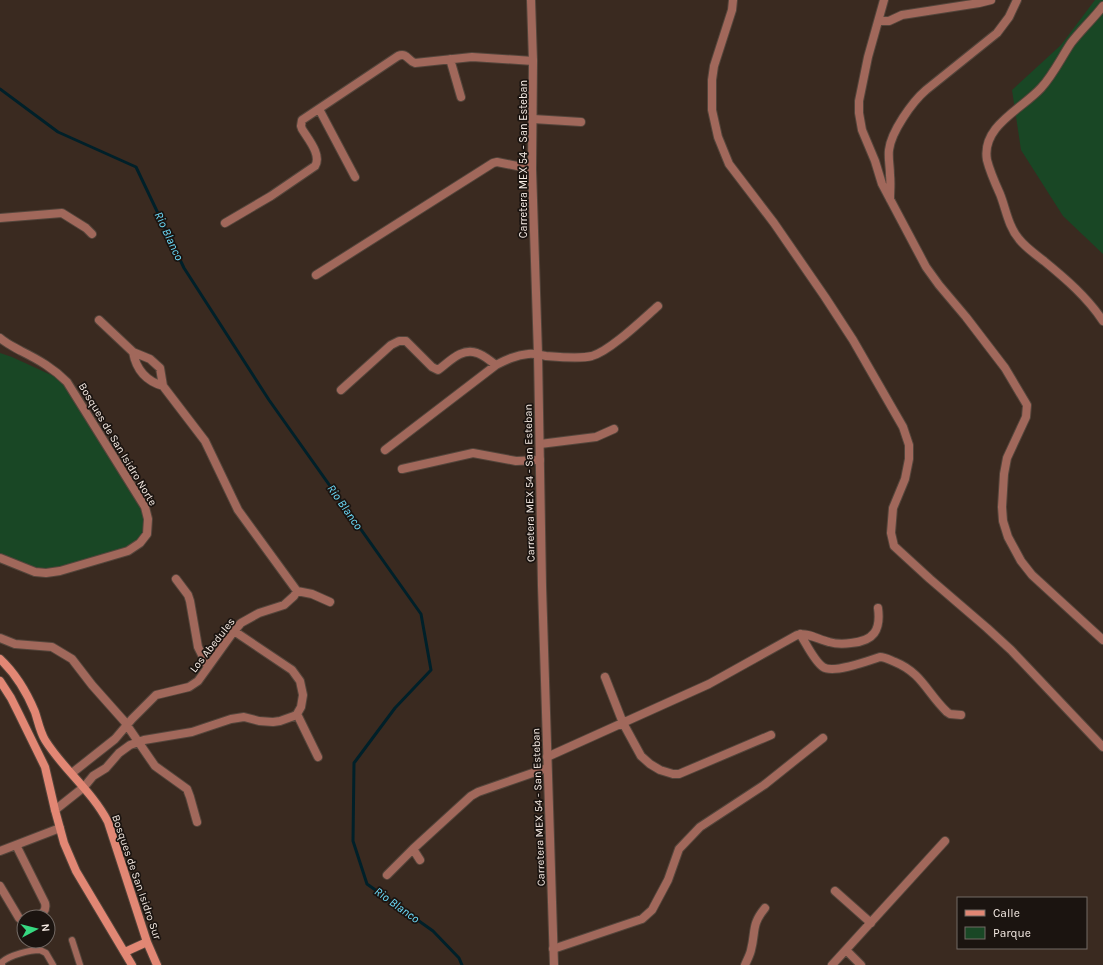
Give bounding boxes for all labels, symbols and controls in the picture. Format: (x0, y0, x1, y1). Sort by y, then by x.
street label: Carretera MEX 54 - San Esteban (517, 80, 530, 238)
water label: Rio Blanco (152, 209, 186, 263)
street label: Bosques de San Isidro Norte (76, 380, 160, 508)
street label: Carretera MEX 54 - San Esteban (522, 404, 537, 562)
water label: Rio Blanco (324, 482, 366, 532)
street label: Los Abedules (187, 615, 238, 675)
street label: Carretera MEX 54 - San Esteban (529, 728, 548, 886)
street label: Bosques de San Isidro Sur (109, 813, 164, 941)
water label: Rio Blanco (372, 884, 422, 926)
legend (957, 897, 1087, 949)
text: Calle (993, 906, 1020, 920)
north arrow (16, 909, 56, 949)
text: N (38, 923, 52, 933)
text: Parque (993, 926, 1031, 940)

